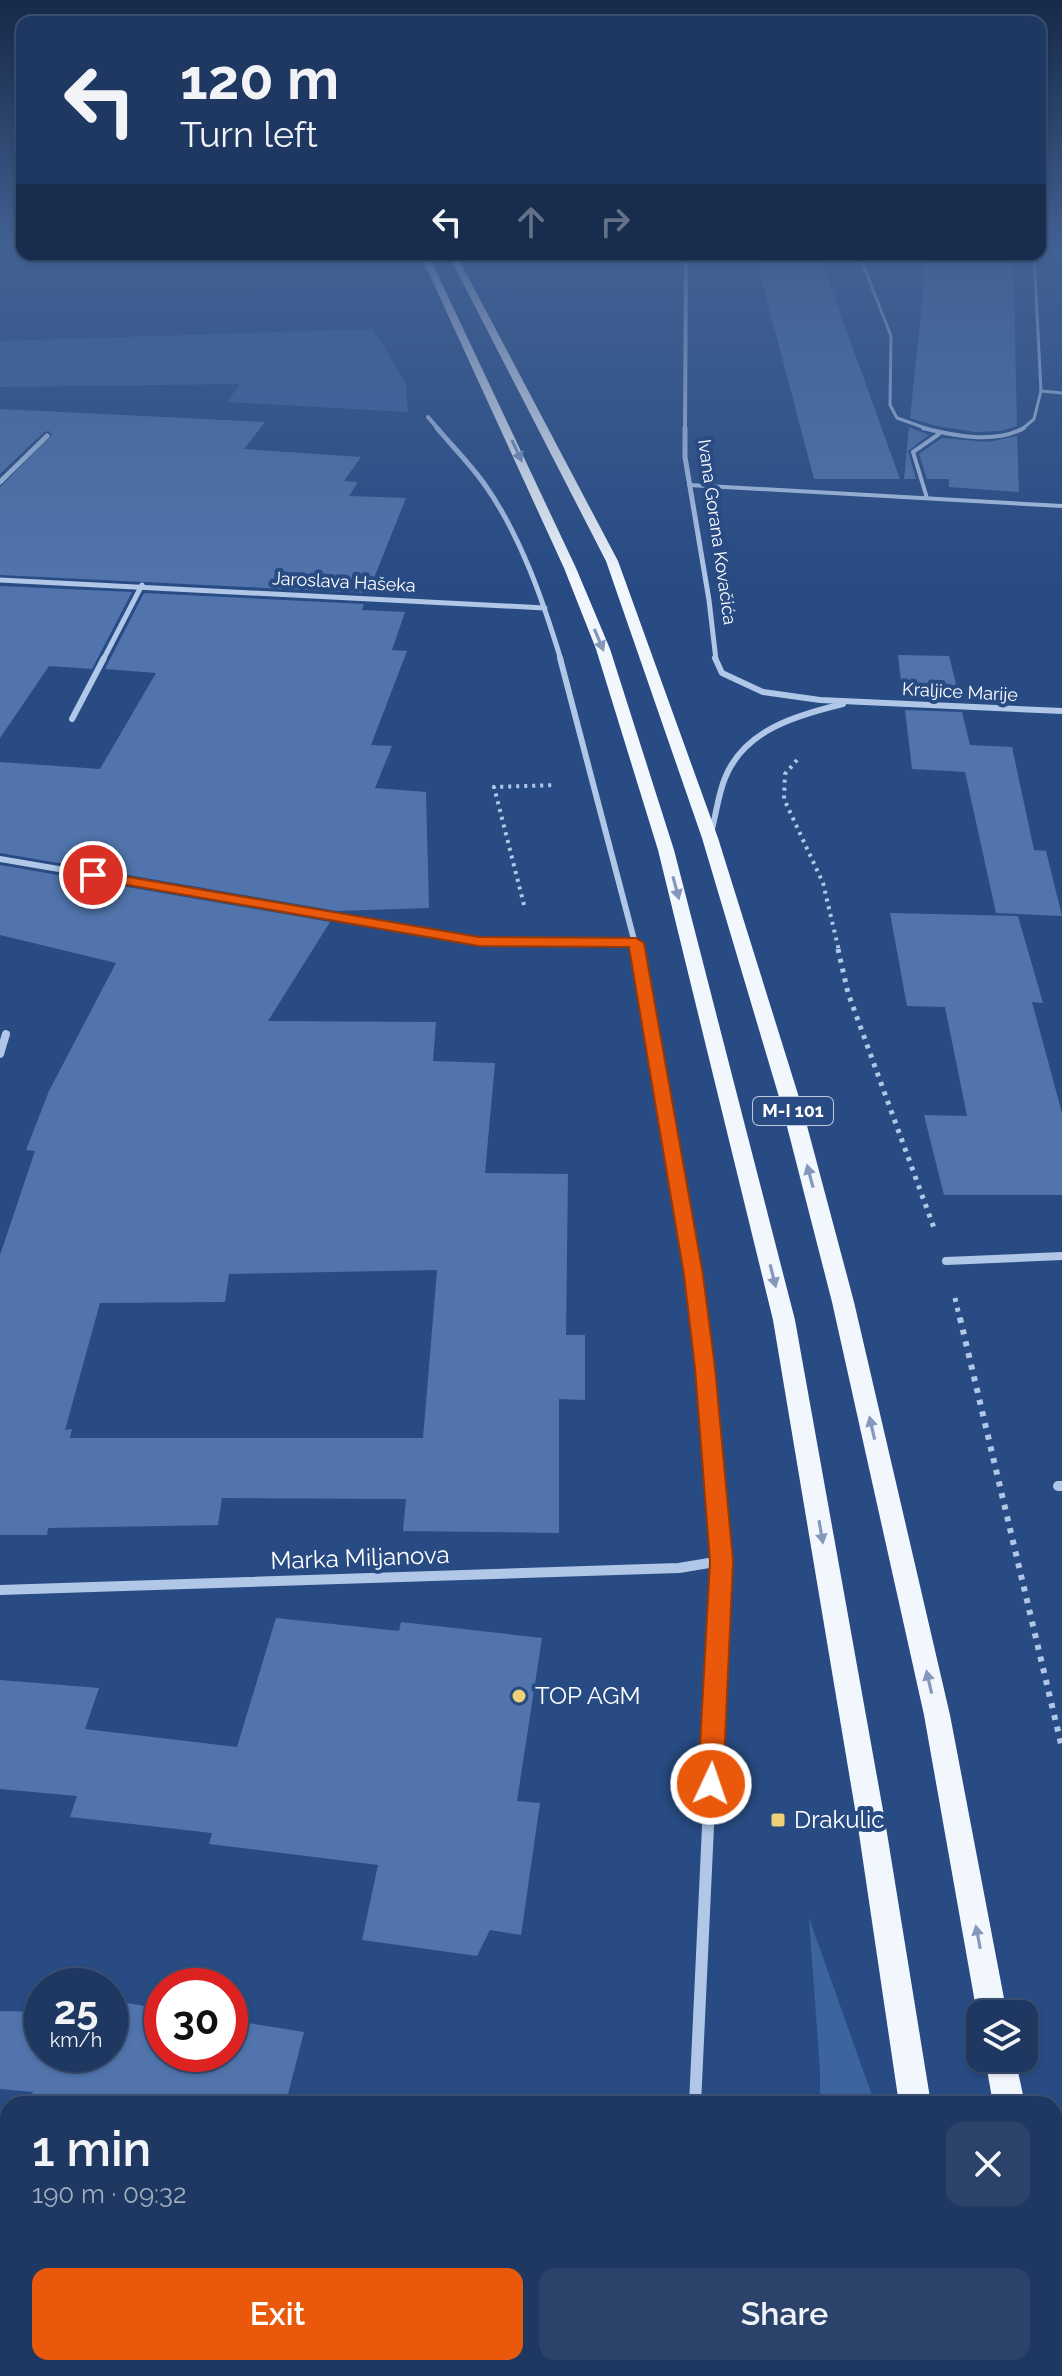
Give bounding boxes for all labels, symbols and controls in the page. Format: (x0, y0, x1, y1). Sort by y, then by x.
text: 120 m (180, 46, 339, 112)
icon: left (48, 48, 152, 152)
text: Turn left (180, 113, 318, 155)
icon: left (425, 200, 469, 244)
icon: ahead (509, 200, 553, 244)
icon: right (593, 200, 637, 244)
street label: Ivana Gorana Kovačića (694, 438, 741, 626)
one-way arrow (510, 439, 523, 463)
street label: Jaroslava Hašeka (272, 567, 416, 596)
one-way arrow (593, 628, 606, 652)
street label: Kraljice Marije (902, 678, 1019, 705)
pin (59, 841, 127, 909)
icon: arrive (71, 853, 115, 897)
one-way arrow (670, 876, 682, 901)
road number: M-I 101 (753, 1097, 833, 1125)
one-way arrow (803, 1163, 815, 1188)
one-way arrow (767, 1264, 780, 1289)
one-way arrow (865, 1416, 878, 1441)
one-way arrow (815, 1520, 827, 1545)
street label: Marka Miljanova (270, 1540, 450, 1575)
one-way arrow (922, 1669, 935, 1694)
place label: TOP AGM (535, 1681, 641, 1710)
marker: TOP AGM (510, 1687, 528, 1705)
position arrow (669, 1742, 753, 1826)
place label: Drakulic (794, 1805, 885, 1834)
marker: Drakulic (769, 1811, 787, 1829)
one-way arrow (972, 1925, 984, 1950)
speed limit sign: 30 (144, 1968, 248, 2072)
text: 25 (54, 1986, 98, 2033)
map controls (966, 2000, 1038, 2072)
button: layers (966, 2000, 1038, 2072)
text: km/h (50, 2028, 102, 2052)
text: 1 min (32, 2121, 151, 2177)
button: close (946, 2122, 1030, 2206)
text: 190 m · 09:32 (32, 2179, 186, 2209)
button: Exit (32, 2268, 523, 2360)
button: Share (539, 2268, 1030, 2360)

